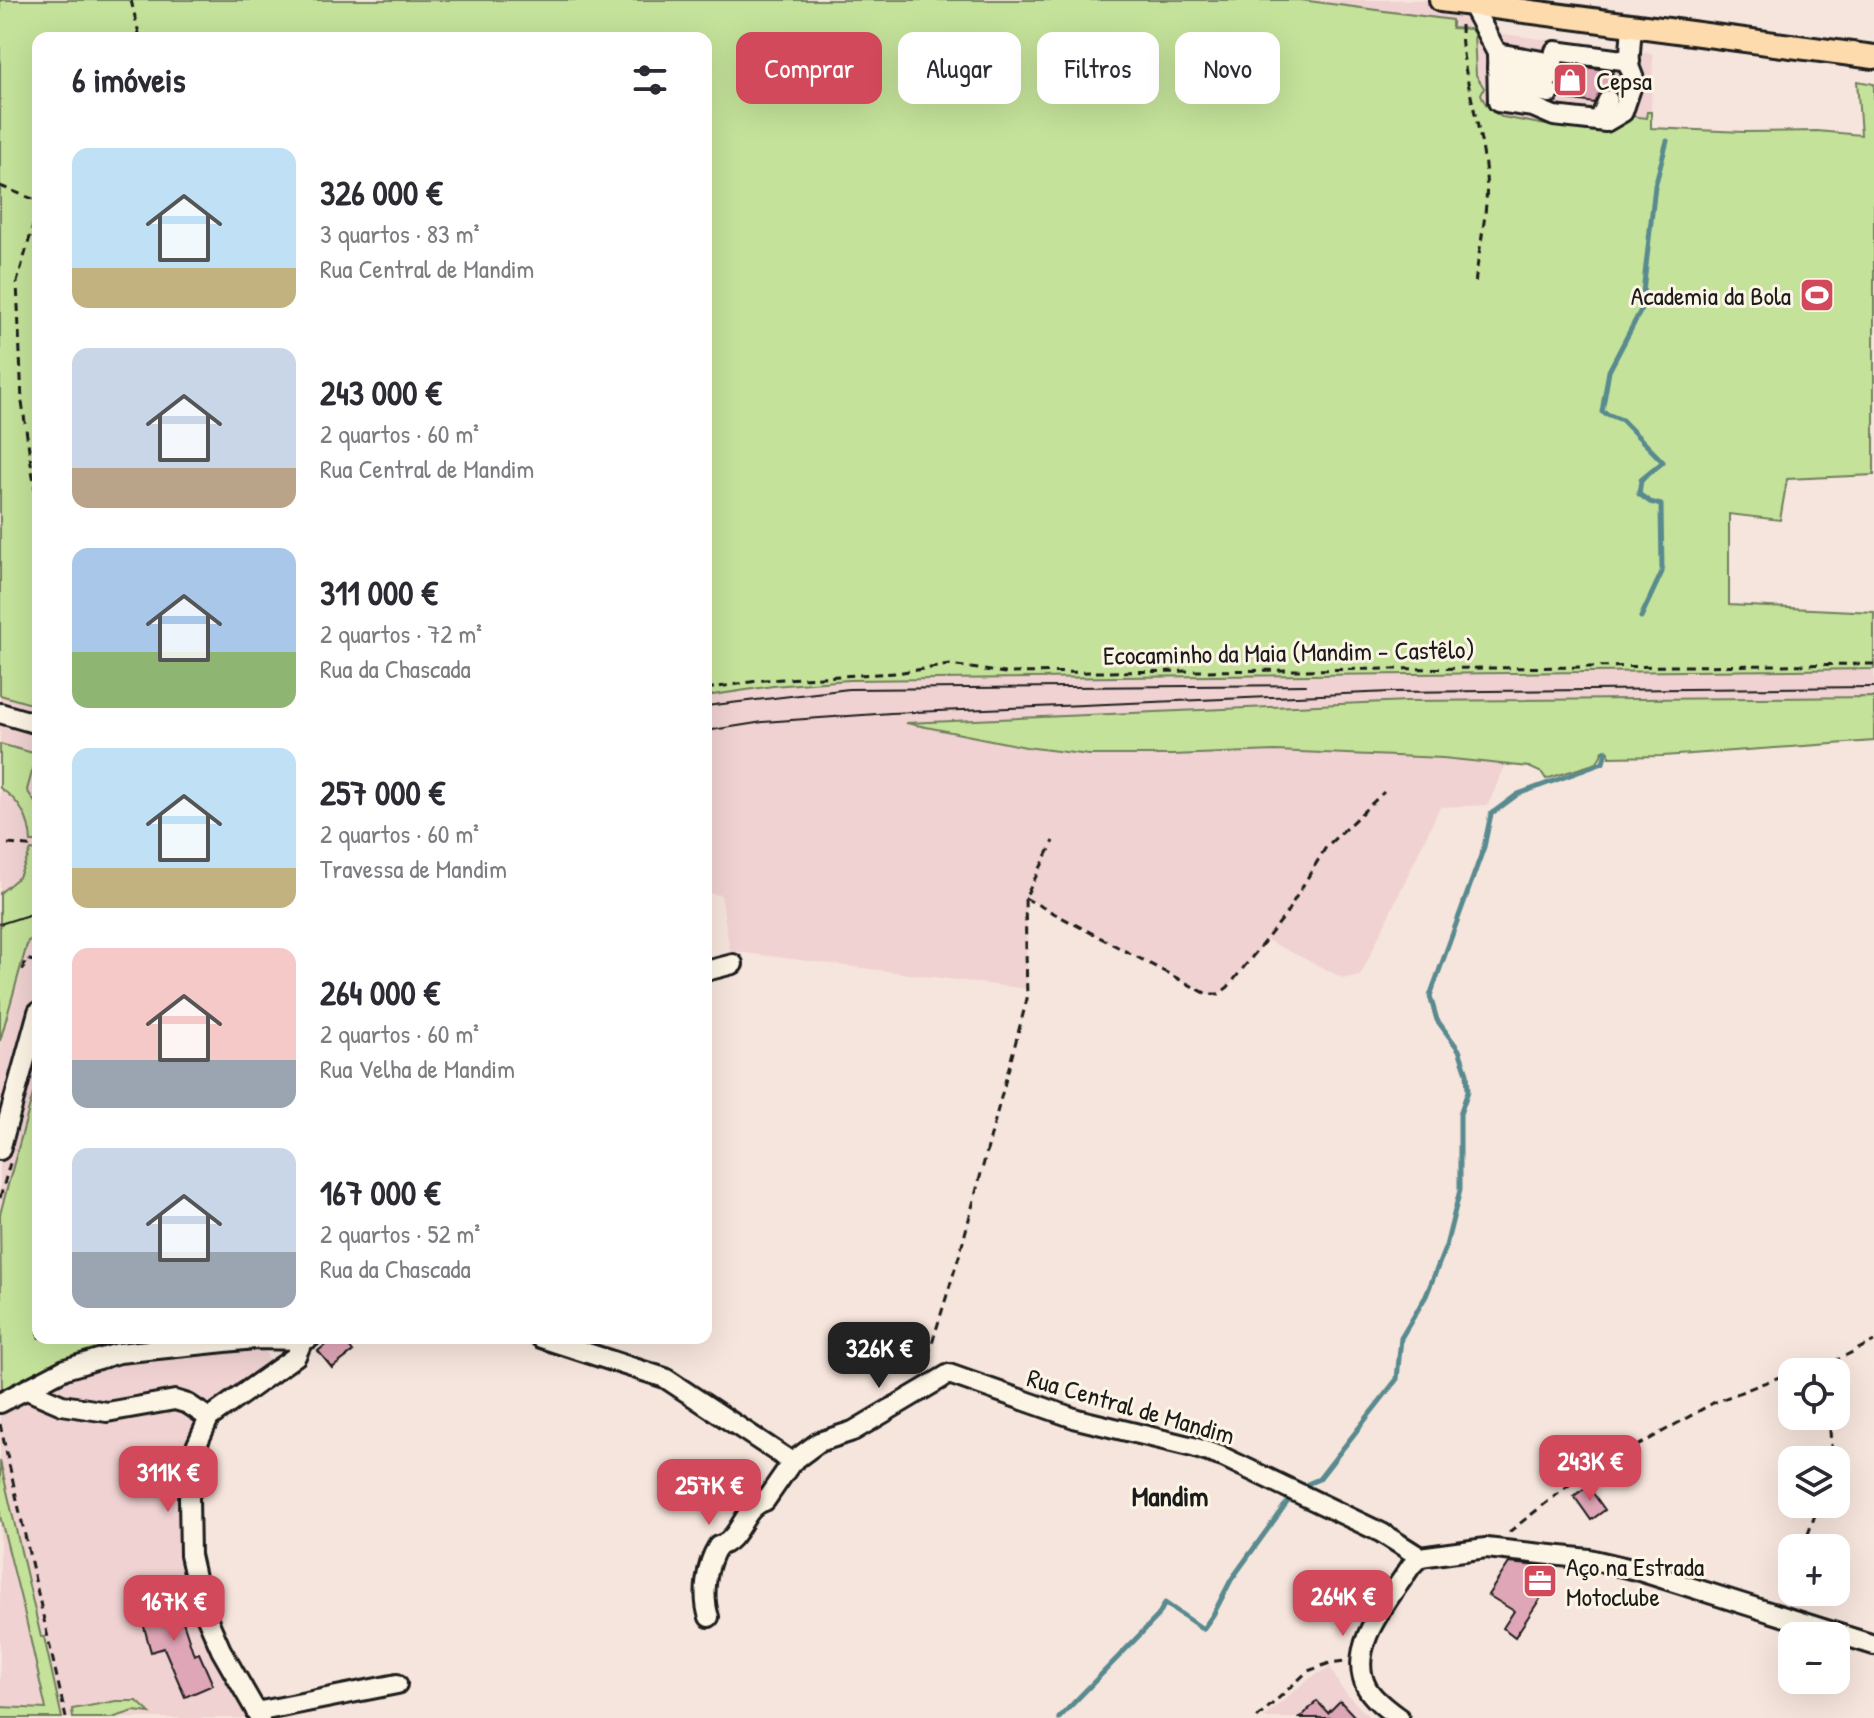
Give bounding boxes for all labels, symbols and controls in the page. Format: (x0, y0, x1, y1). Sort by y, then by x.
chip: Comprar (736, 32, 882, 104)
chip: Alugar (898, 32, 1021, 104)
chip: Filtros (1037, 32, 1159, 104)
chip: Novo (1175, 32, 1280, 104)
text: 6 imóveis (72, 57, 186, 103)
icon: filters (628, 58, 672, 102)
shop icon: Cepsa (1551, 61, 1589, 99)
place label: Cepsa (1596, 63, 1652, 98)
text: 326 000 € (320, 170, 442, 216)
icon: home (136, 180, 232, 276)
text: 3 quartos · 83 m² (320, 216, 479, 251)
text: Rua Central de Mandim (320, 251, 534, 286)
sports icon: Academia da Bola (1798, 276, 1836, 314)
place label: Academia da Bola (1631, 278, 1791, 313)
text: 243 000 € (320, 370, 442, 416)
icon: home (136, 380, 232, 476)
text: 2 quartos · 60 m² (320, 416, 479, 451)
text: Rua Central de Mandim (320, 451, 534, 486)
text: 311 000 € (320, 570, 438, 616)
icon: home (136, 580, 232, 676)
text: 2 quartos · 72 m² (320, 616, 482, 651)
street label: Ecocaminho da Maia (Mandim - Castêlo) (1103, 631, 1475, 673)
text: Rua da Chascada (320, 651, 471, 686)
text: 257 000 € (320, 770, 445, 816)
icon: home (136, 780, 232, 876)
text: 2 quartos · 60 m² (320, 816, 479, 851)
text: Travessa de Mandim (320, 851, 507, 886)
text: 264 000 € (320, 970, 440, 1016)
icon: home (136, 980, 232, 1076)
text: 2 quartos · 60 m² (320, 1016, 479, 1051)
text: Rua Velha de Mandim (320, 1051, 515, 1086)
text: 167 000 € (320, 1170, 440, 1216)
icon: home (136, 1180, 232, 1276)
text: 2 quartos · 52 m² (320, 1216, 480, 1251)
text: Rua da Chascada (320, 1251, 471, 1286)
pin: 326K € (814, 1322, 944, 1390)
text: 326K € (846, 1330, 912, 1365)
map controls (1778, 1358, 1850, 1694)
button: locate (1778, 1358, 1850, 1430)
street label: Rua Central de Mandim (1023, 1360, 1239, 1452)
pin: 243K € (1525, 1435, 1655, 1503)
text: 243K € (1557, 1443, 1623, 1478)
pin: 311K € (103, 1446, 233, 1514)
button: layers (1778, 1446, 1850, 1518)
text: 311K € (137, 1454, 199, 1489)
pin: 257K € (644, 1459, 774, 1527)
text: 257K € (675, 1467, 743, 1502)
district label: Mandim (1132, 1477, 1208, 1515)
button: + (1778, 1534, 1850, 1606)
place label: Aço na Estrada Motoclube (1566, 1549, 1704, 1614)
office icon: Aço na Estrada Motoclube (1521, 1562, 1559, 1600)
pin: 264K € (1278, 1570, 1408, 1638)
pin: 167K € (109, 1575, 239, 1643)
text: 264K € (1311, 1578, 1375, 1613)
text: 167K € (142, 1583, 206, 1618)
button: − (1778, 1622, 1850, 1694)

